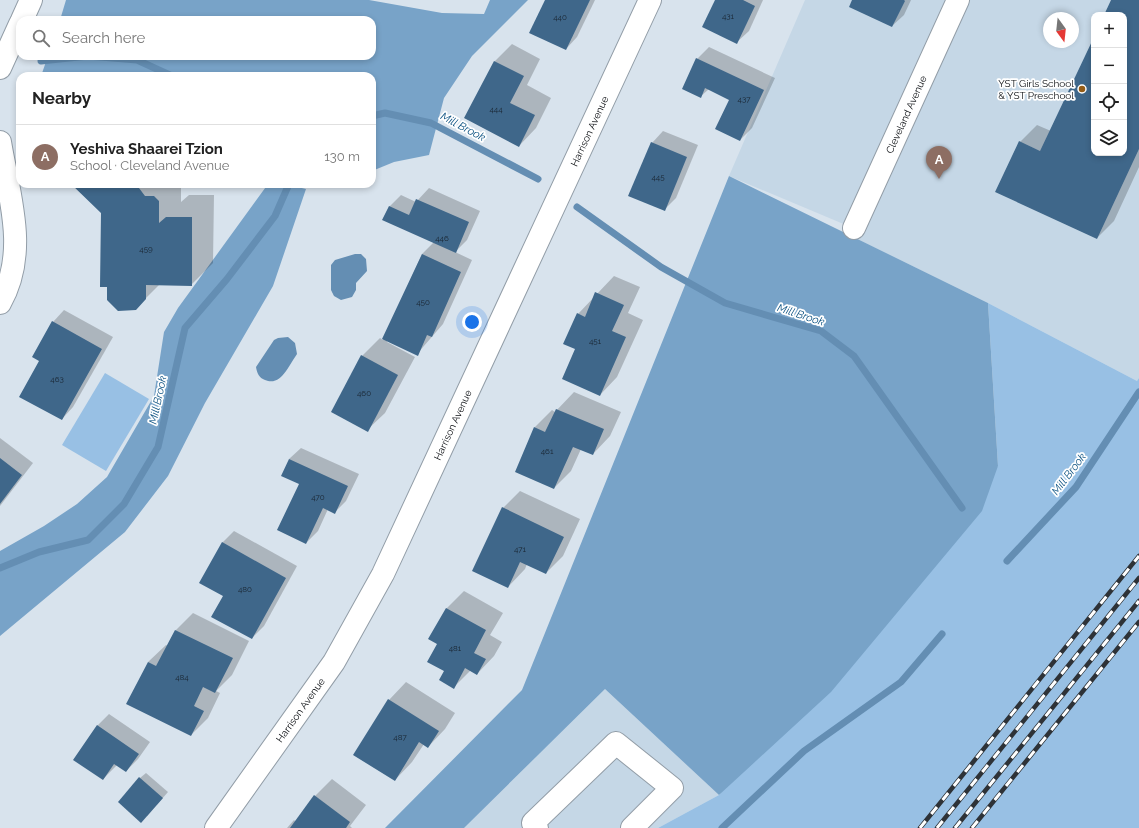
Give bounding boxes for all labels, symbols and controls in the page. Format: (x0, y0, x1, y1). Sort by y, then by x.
house number: 431 (722, 11, 735, 21)
house number: 440 (553, 12, 567, 22)
north arrow (1043, 12, 1079, 48)
map controls (1091, 12, 1127, 156)
button: + (1091, 12, 1127, 48)
search box (16, 16, 376, 60)
icon: search (30, 27, 52, 49)
text: Search here (62, 29, 145, 47)
button: − (1091, 48, 1127, 84)
street label: Cleveland Avenue (883, 74, 928, 155)
place label: YST Girls School & YST Preschool (998, 78, 1074, 101)
marker: YST Girls School & YST Preschool (1077, 84, 1087, 94)
button: locate (1091, 84, 1127, 120)
text: Nearby (32, 88, 91, 108)
street label: Harrison Avenue (568, 94, 610, 168)
house number: 437 (738, 94, 751, 104)
house number: 444 (489, 104, 503, 114)
water label: Mill Brook (438, 110, 488, 144)
button: layers (1091, 120, 1127, 156)
text: Yeshiva Shaarei Tzion (70, 140, 223, 158)
pin: A (926, 146, 952, 179)
text: A (41, 149, 49, 164)
text: 130 m (324, 149, 360, 164)
text: School · Cleveland Avenue (70, 158, 229, 173)
house number: 445 (651, 172, 665, 182)
house number: 446 (435, 233, 449, 243)
house number: 459 (139, 244, 153, 254)
house number: 450 (416, 297, 430, 307)
water label: Mill Brook (776, 301, 826, 329)
your location (462, 312, 482, 332)
house number: 451 (589, 336, 602, 346)
house number: 463 (50, 374, 64, 384)
water label: Mill Brook (147, 375, 169, 425)
house number: 460 (357, 388, 371, 398)
street label: Harrison Avenue (431, 388, 474, 462)
house number: 461 (541, 446, 554, 456)
water label: Mill Brook (1049, 450, 1089, 497)
house number: 470 (311, 492, 325, 502)
house number: 471 (514, 544, 527, 554)
house number: 480 (238, 584, 252, 594)
house number: 481 (449, 643, 462, 653)
house number: 484 (175, 672, 189, 682)
street label: Harrison Avenue (273, 676, 327, 744)
house number: 487 (393, 732, 407, 742)

